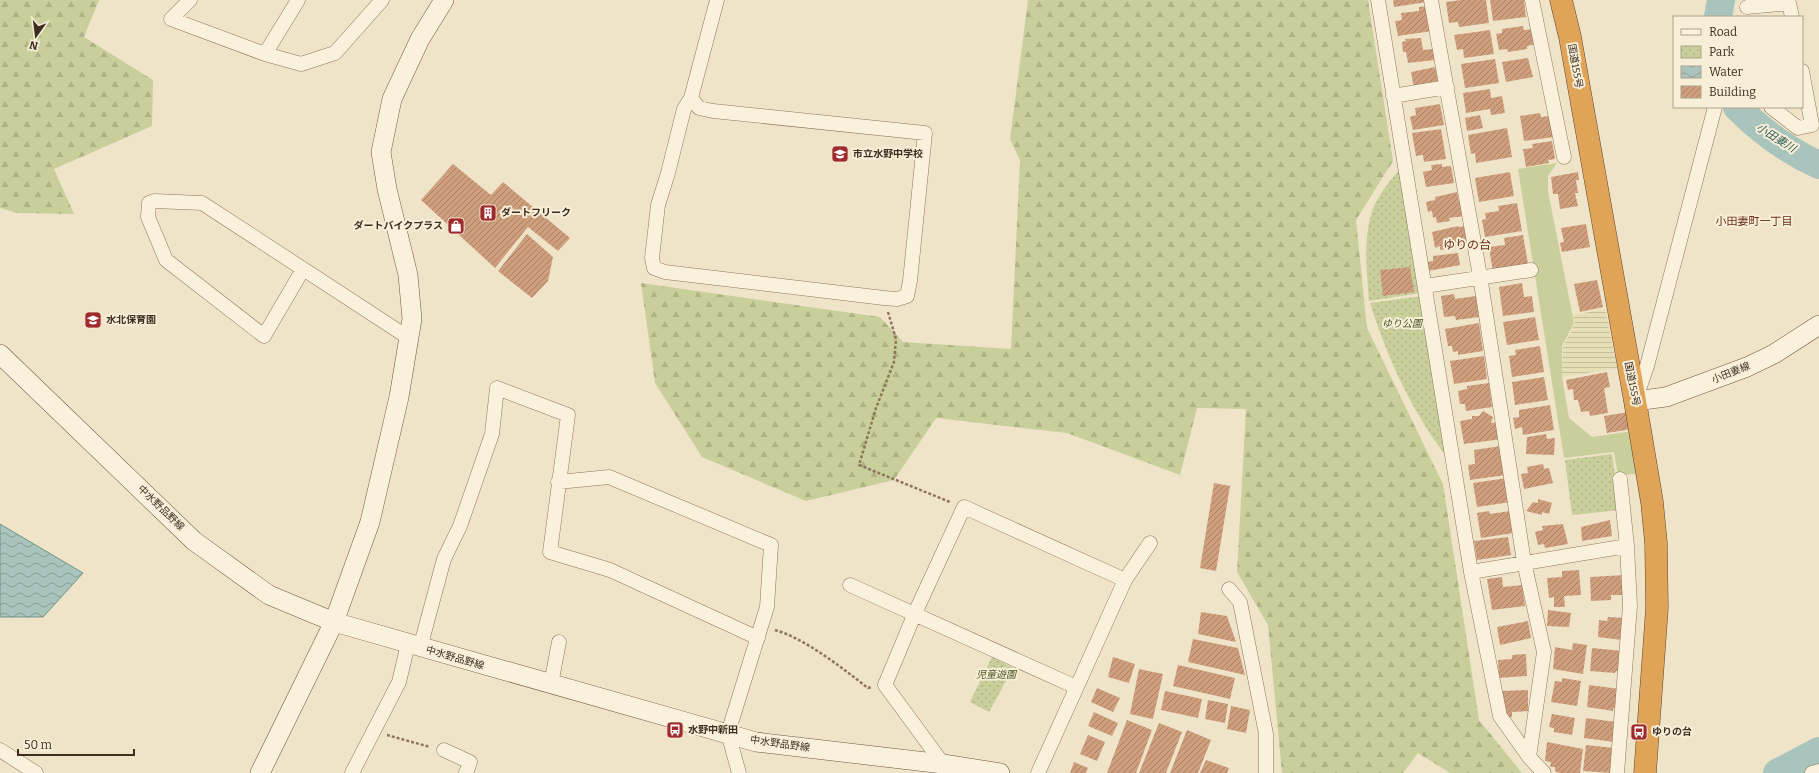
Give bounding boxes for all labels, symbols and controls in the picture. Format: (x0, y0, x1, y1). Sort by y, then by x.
north arrow (16, 16, 56, 56)
legend (1673, 16, 1803, 108)
text: Road (1709, 25, 1737, 39)
text: N (28, 38, 39, 53)
street label: 国道155号 (1565, 43, 1585, 89)
text: Park (1709, 45, 1735, 59)
text: Water (1709, 65, 1744, 79)
text: Building (1709, 85, 1756, 99)
water label: 小田妻川 (1754, 121, 1799, 156)
school or university icon: 市立水野中学校 (830, 144, 850, 164)
place label: 市立水野中学校 (853, 148, 923, 160)
building icon: ダートフリーク (478, 203, 498, 223)
place label: ダートフリーク (501, 207, 571, 219)
district label: 小田妻町一丁目 (1716, 215, 1793, 228)
shop icon: ダートバイクプラス (446, 216, 466, 236)
place label: ダートバイクプラス (353, 220, 443, 232)
district label: ゆりの台 (1443, 238, 1491, 252)
school or university icon: 水北保育園 (83, 310, 103, 330)
place label: 水北保育園 (106, 314, 156, 326)
park label: ゆり公園 (1382, 318, 1424, 330)
street label: 小田妻線 (1710, 360, 1752, 386)
street label: 国道155号 (1622, 361, 1642, 407)
street label: 中水野品野線 (135, 483, 187, 533)
street label: 中水野品野線 (425, 644, 485, 672)
park label: 児童遊園 (976, 669, 1018, 681)
bus stop icon: 水野中新田 (665, 720, 685, 740)
bus stop icon: ゆりの台 (1629, 722, 1649, 742)
place label: 水野中新田 (688, 724, 738, 736)
place label: ゆりの台 (1652, 726, 1692, 738)
scale bar (18, 731, 134, 757)
street label: 中水野品野線 (749, 734, 811, 754)
text: 50 m (24, 738, 53, 752)

